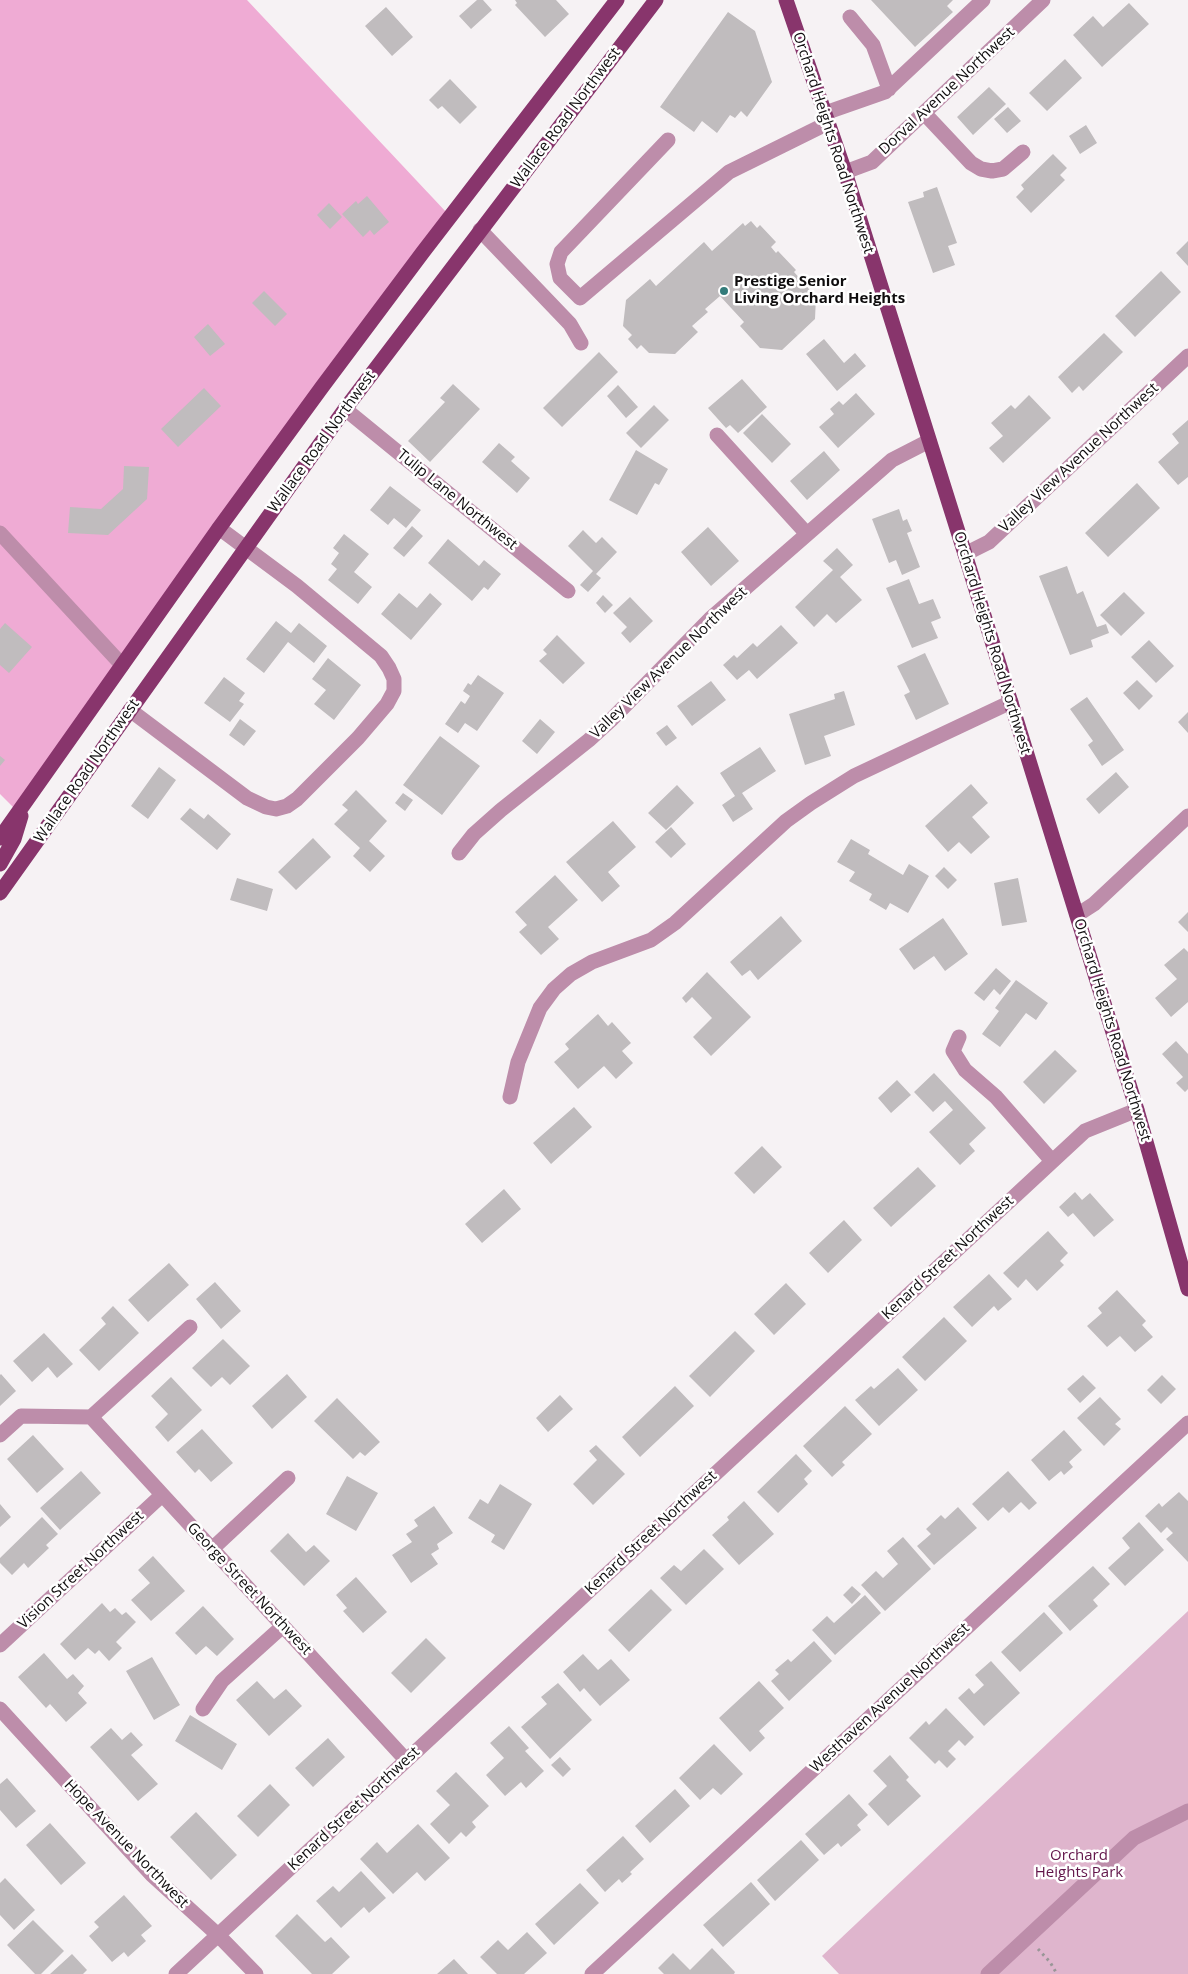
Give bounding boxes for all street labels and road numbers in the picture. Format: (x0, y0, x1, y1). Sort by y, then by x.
street label: Dorval Avenue Northwest (875, 23, 1019, 159)
street label: Orchard Heights Road Northwest (789, 30, 877, 256)
street label: Wallace Road Northwest (507, 44, 625, 192)
street label: Wallace Road Northwest (265, 368, 379, 516)
street label: Valley View Avenue Northwest (996, 379, 1162, 537)
street label: Tulip Lane Northwest (393, 446, 521, 554)
street label: Orchard Heights Road Northwest (949, 529, 1035, 757)
street label: Valley View Avenue Northwest (587, 583, 751, 743)
street label: Wallace Road Northwest (31, 696, 143, 846)
street label: Orchard Heights Road Northwest (1069, 916, 1155, 1144)
street label: Kenard Street Northwest (878, 1192, 1018, 1324)
street label: Kenard Street Northwest (581, 1467, 721, 1599)
street label: Vision Street Northwest (14, 1507, 148, 1633)
street label: George Street Northwest (183, 1519, 315, 1659)
street label: Westhaven Avenue Northwest (807, 1619, 973, 1777)
street label: Kenard Street Northwest (284, 1743, 424, 1875)
street label: Hope Avenue Northwest (60, 1776, 192, 1912)

